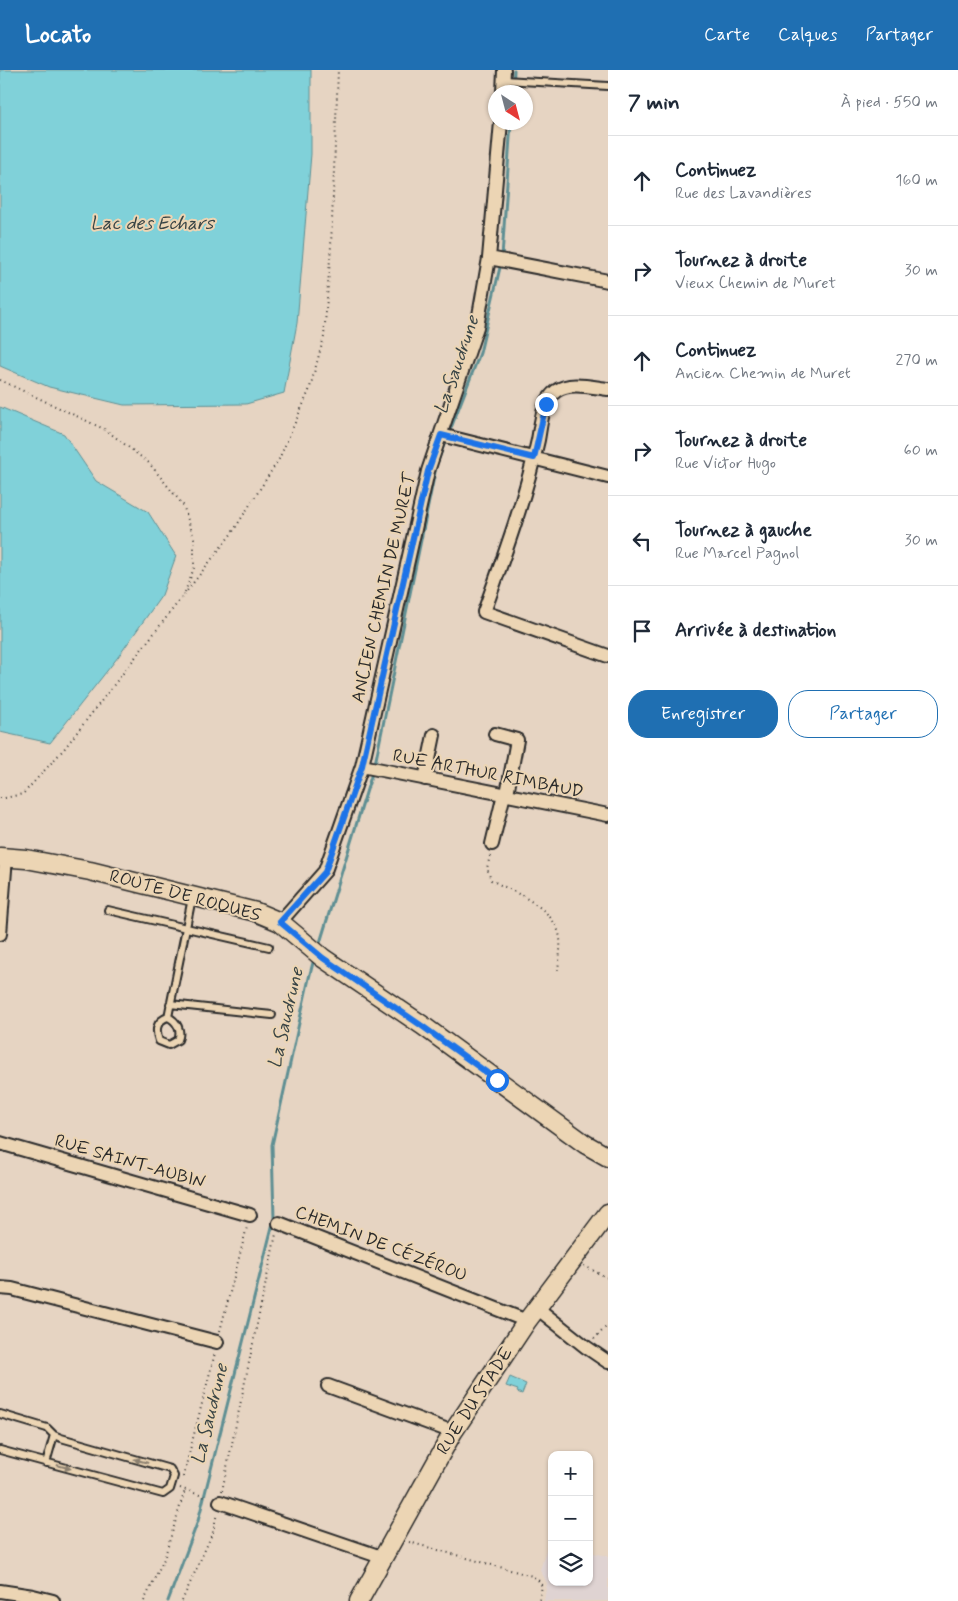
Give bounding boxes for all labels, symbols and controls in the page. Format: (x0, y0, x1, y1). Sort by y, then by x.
text: Locato (25, 20, 91, 51)
text: Carte (704, 23, 750, 47)
text: Calques (778, 23, 837, 47)
text: Partager (865, 23, 933, 47)
north arrow (488, 85, 533, 130)
text: 7 min (628, 89, 680, 117)
text: À pied · 550 m (841, 92, 938, 113)
text: Continuez (675, 158, 756, 183)
icon: ahead (628, 167, 656, 195)
text: 160 m (895, 170, 938, 191)
text: Rue des Lavandières (675, 183, 812, 204)
water label: Lac des Echars (90, 211, 215, 236)
text: Tournez à droite (675, 248, 807, 273)
icon: right (628, 257, 656, 285)
text: 30 m (905, 260, 938, 281)
text: Vieux Chemin de Muret (675, 273, 836, 294)
water label: La Saudrune (429, 311, 486, 417)
text: Continuez (675, 338, 756, 363)
icon: ahead (628, 347, 656, 375)
text: 270 m (895, 350, 938, 371)
text: Ancien Chemin de Muret (675, 363, 851, 384)
route end (535, 393, 558, 416)
text: Tournez à droite (675, 428, 807, 453)
icon: right (628, 437, 656, 465)
text: 60 m (904, 440, 938, 461)
text: Rue Victor Hugo (675, 453, 776, 474)
street label: ANCIEN CHEMIN DE MURET (346, 470, 422, 705)
text: Tournez à gauche (675, 518, 812, 543)
icon: left (628, 527, 656, 555)
text: 30 m (905, 530, 938, 551)
text: Rue Marcel Pagnol (675, 543, 799, 564)
icon: arrive (628, 617, 656, 645)
text: Arrivée à destination (675, 618, 836, 643)
button: Enregistrer (628, 690, 778, 738)
button: Partager (788, 690, 938, 738)
street label: RUE ARTHUR RIMBAUD (391, 744, 585, 804)
street label: ROUTE DE ROQUES (107, 864, 263, 928)
water label: La Saudrune (262, 964, 310, 1071)
route start (486, 1069, 509, 1092)
street label: RUE SAINT-AUBIN (52, 1129, 208, 1195)
street label: CHEMIN DE CÉZÉROU (292, 1200, 470, 1288)
street label: RUE DU STADE (431, 1342, 519, 1460)
water label: La Saudrune (186, 1360, 235, 1467)
map controls (548, 1451, 593, 1586)
button: + (548, 1451, 593, 1496)
one-way arrow (134, 1456, 149, 1464)
one-way arrow (57, 1464, 72, 1472)
button: − (548, 1496, 593, 1541)
button: layers (548, 1541, 593, 1586)

